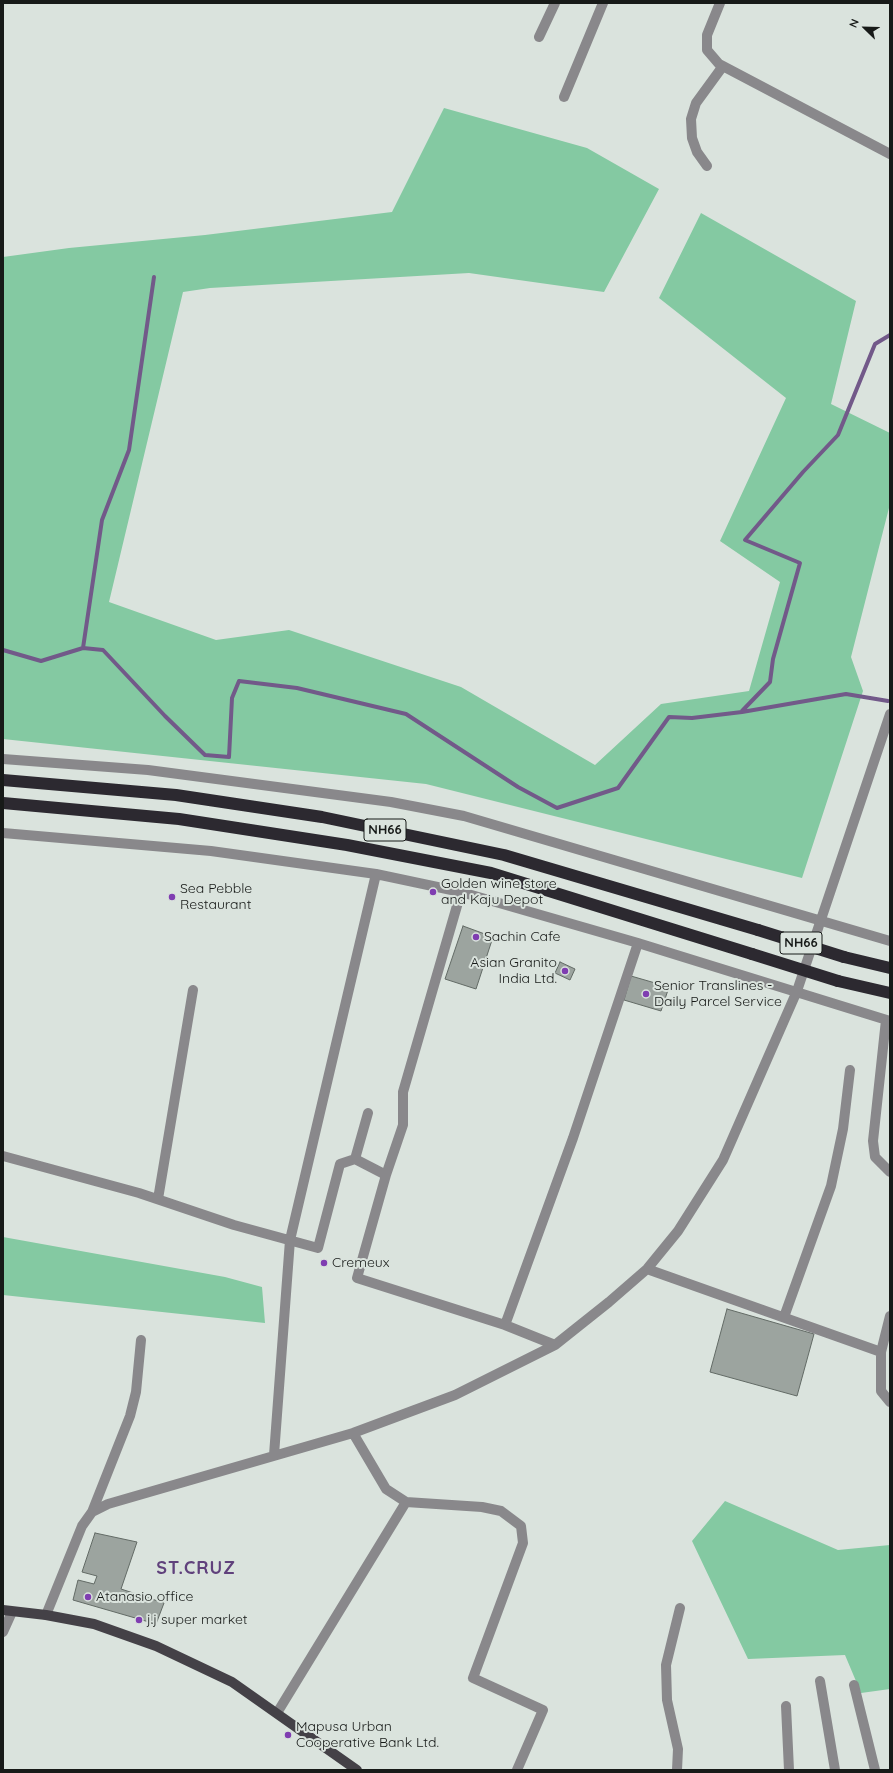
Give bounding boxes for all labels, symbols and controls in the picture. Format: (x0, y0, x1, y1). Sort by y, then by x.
north arrow (845, 8, 885, 48)
text: N (846, 17, 862, 30)
road number: NH66 (364, 819, 406, 841)
place label: Golden wine store and Kaju Depot (441, 876, 557, 908)
place label: Sea Pebble Restaurant (180, 881, 252, 914)
marker: Golden wine store and Kaju Depot (428, 887, 438, 897)
marker: Sea Pebble Restaurant (167, 892, 177, 902)
place label: Sachin Cafe (484, 929, 561, 945)
marker: Sachin Cafe (471, 932, 481, 942)
road number: NH66 (780, 932, 822, 954)
place label: Asian Granito India Ltd. (470, 955, 557, 988)
marker: Asian Granito India Ltd. (560, 966, 570, 976)
place label: Senior Translines - Daily Parcel Service (654, 978, 782, 1010)
marker: Senior Translines - Daily Parcel Service (641, 989, 651, 999)
place label: Cremeux (332, 1255, 390, 1271)
marker: Cremeux (319, 1258, 329, 1268)
district label: ST.CRUZ (156, 1558, 236, 1580)
place label: Atanasio office (96, 1589, 193, 1605)
marker: Atanasio office (83, 1592, 93, 1602)
place label: j.j super market (147, 1612, 248, 1628)
marker: j.j super market (134, 1615, 144, 1625)
place label: Mapusa Urban Cooperative Bank Ltd. (296, 1719, 439, 1752)
marker: Mapusa Urban Cooperative Bank Ltd. (283, 1730, 293, 1740)

